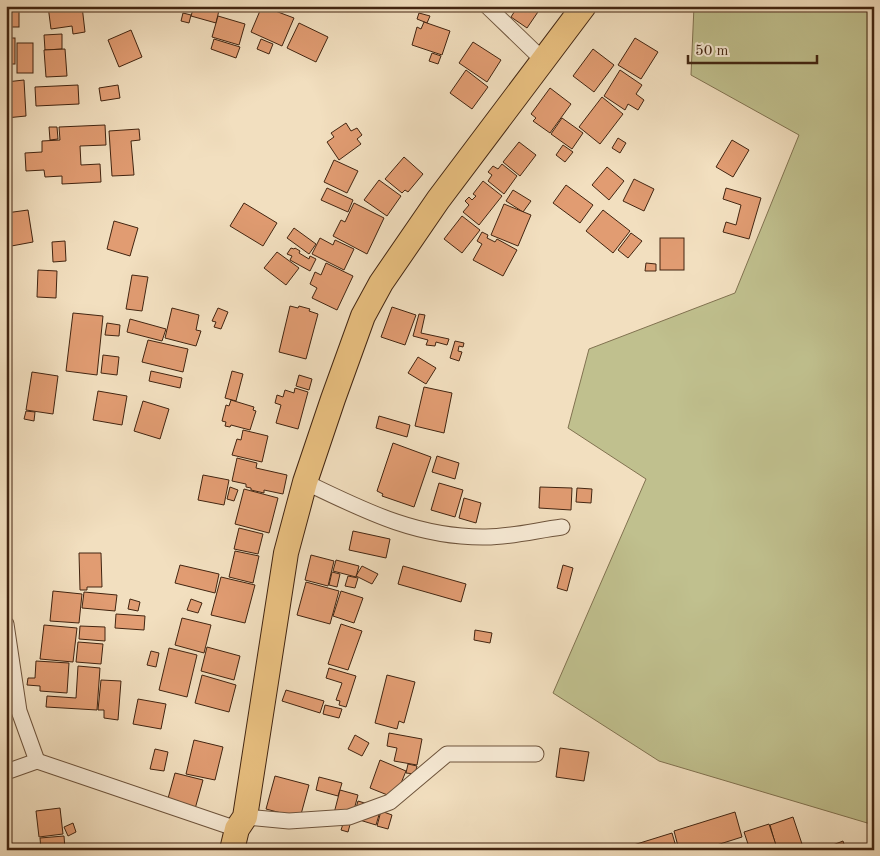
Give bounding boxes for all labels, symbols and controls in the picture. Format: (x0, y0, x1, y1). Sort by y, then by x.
scale bar (688, 32, 816, 64)
text: 50 m (695, 44, 729, 59)

